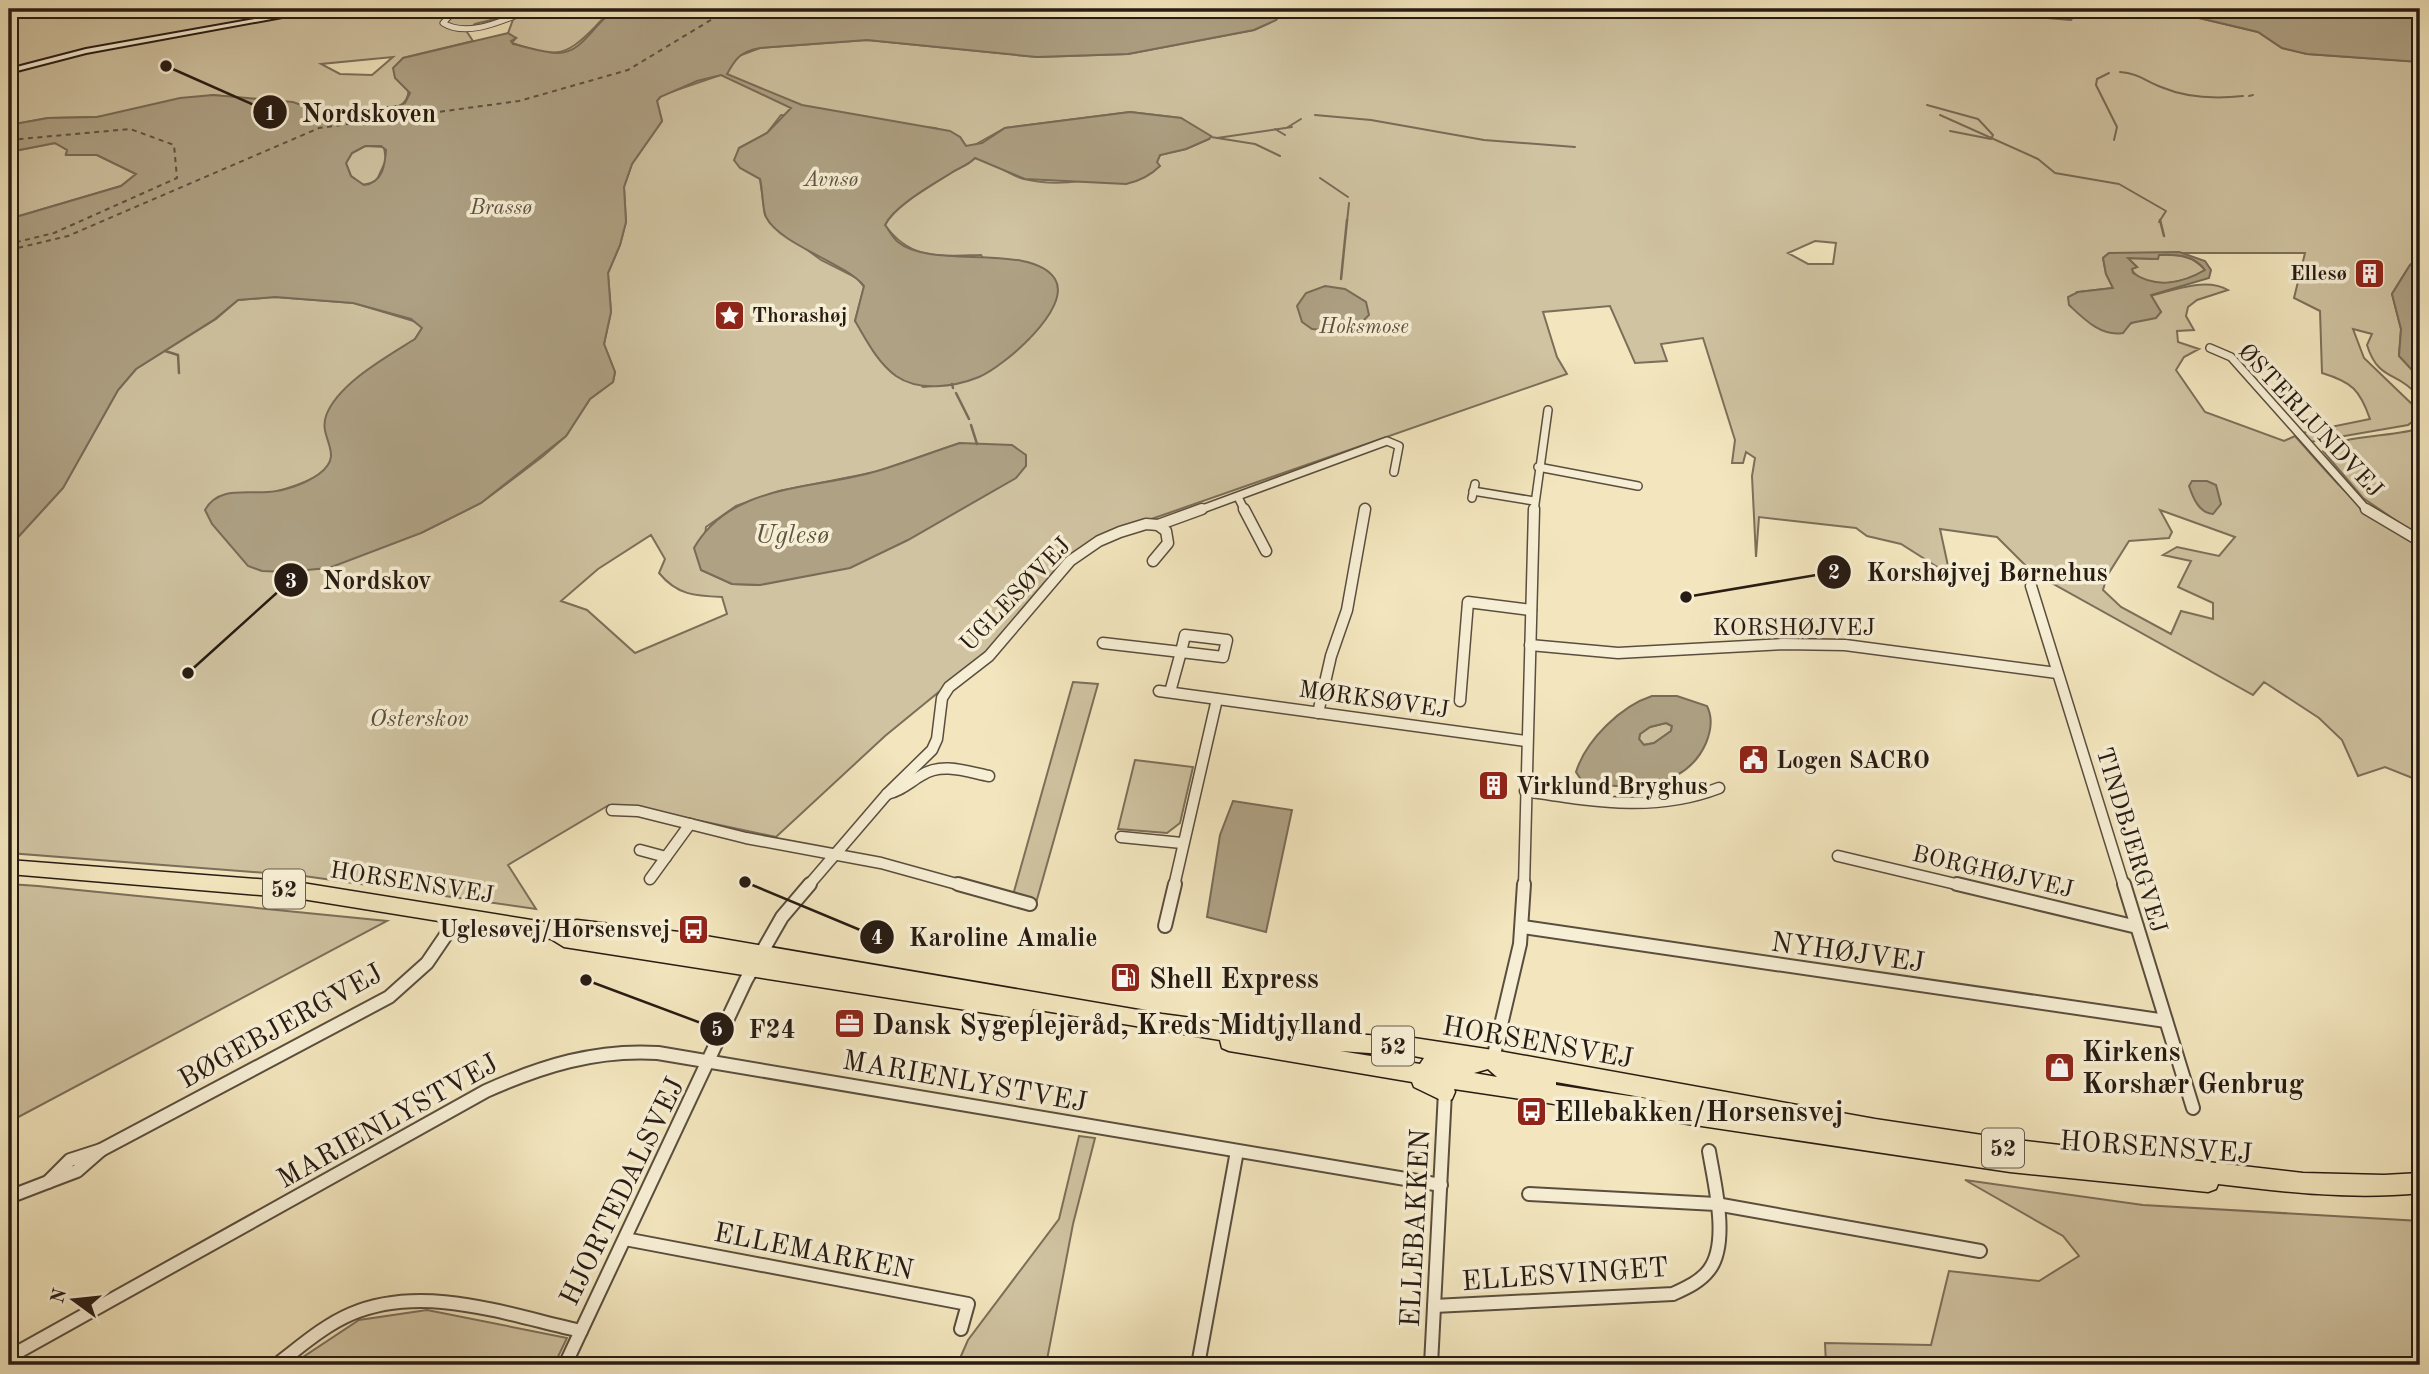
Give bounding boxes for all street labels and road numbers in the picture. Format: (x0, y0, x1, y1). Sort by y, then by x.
street label: ØSTERLUNDVEJ (2233, 340, 2387, 503)
street label: UGLESØVEJ (957, 534, 1076, 657)
street label: KORSHØJVEJ (1713, 617, 1875, 641)
street label: MØRKSØVEJ (1297, 679, 1451, 723)
street label: TINDBJERGVEJ (2090, 745, 2170, 936)
street label: BORGHØJVEJ (1910, 843, 2075, 903)
street label: HORSENSVEJ (328, 859, 495, 909)
road number: 52 (263, 870, 305, 908)
street label: NYHØJVEJ (1769, 929, 1926, 979)
street label: BØGEBJERGVEJ (175, 960, 388, 1095)
street label: HORSENSVEJ (1440, 1013, 1635, 1075)
road number: 52 (1372, 1026, 1414, 1065)
street label: MARIENLYSTVEJ (840, 1048, 1089, 1118)
street label: MARIENLYSTVEJ (273, 1050, 504, 1195)
street label: HJORTEDALSVEJ (556, 1074, 691, 1311)
street label: ELLEBAKKEN (1398, 1128, 1436, 1328)
road number: 52 (1982, 1128, 2024, 1168)
street label: HORSENSVEJ (2058, 1128, 2253, 1170)
street label: ELLEMARKEN (711, 1220, 916, 1286)
street label: ELLESVINGET (1461, 1255, 1670, 1297)

